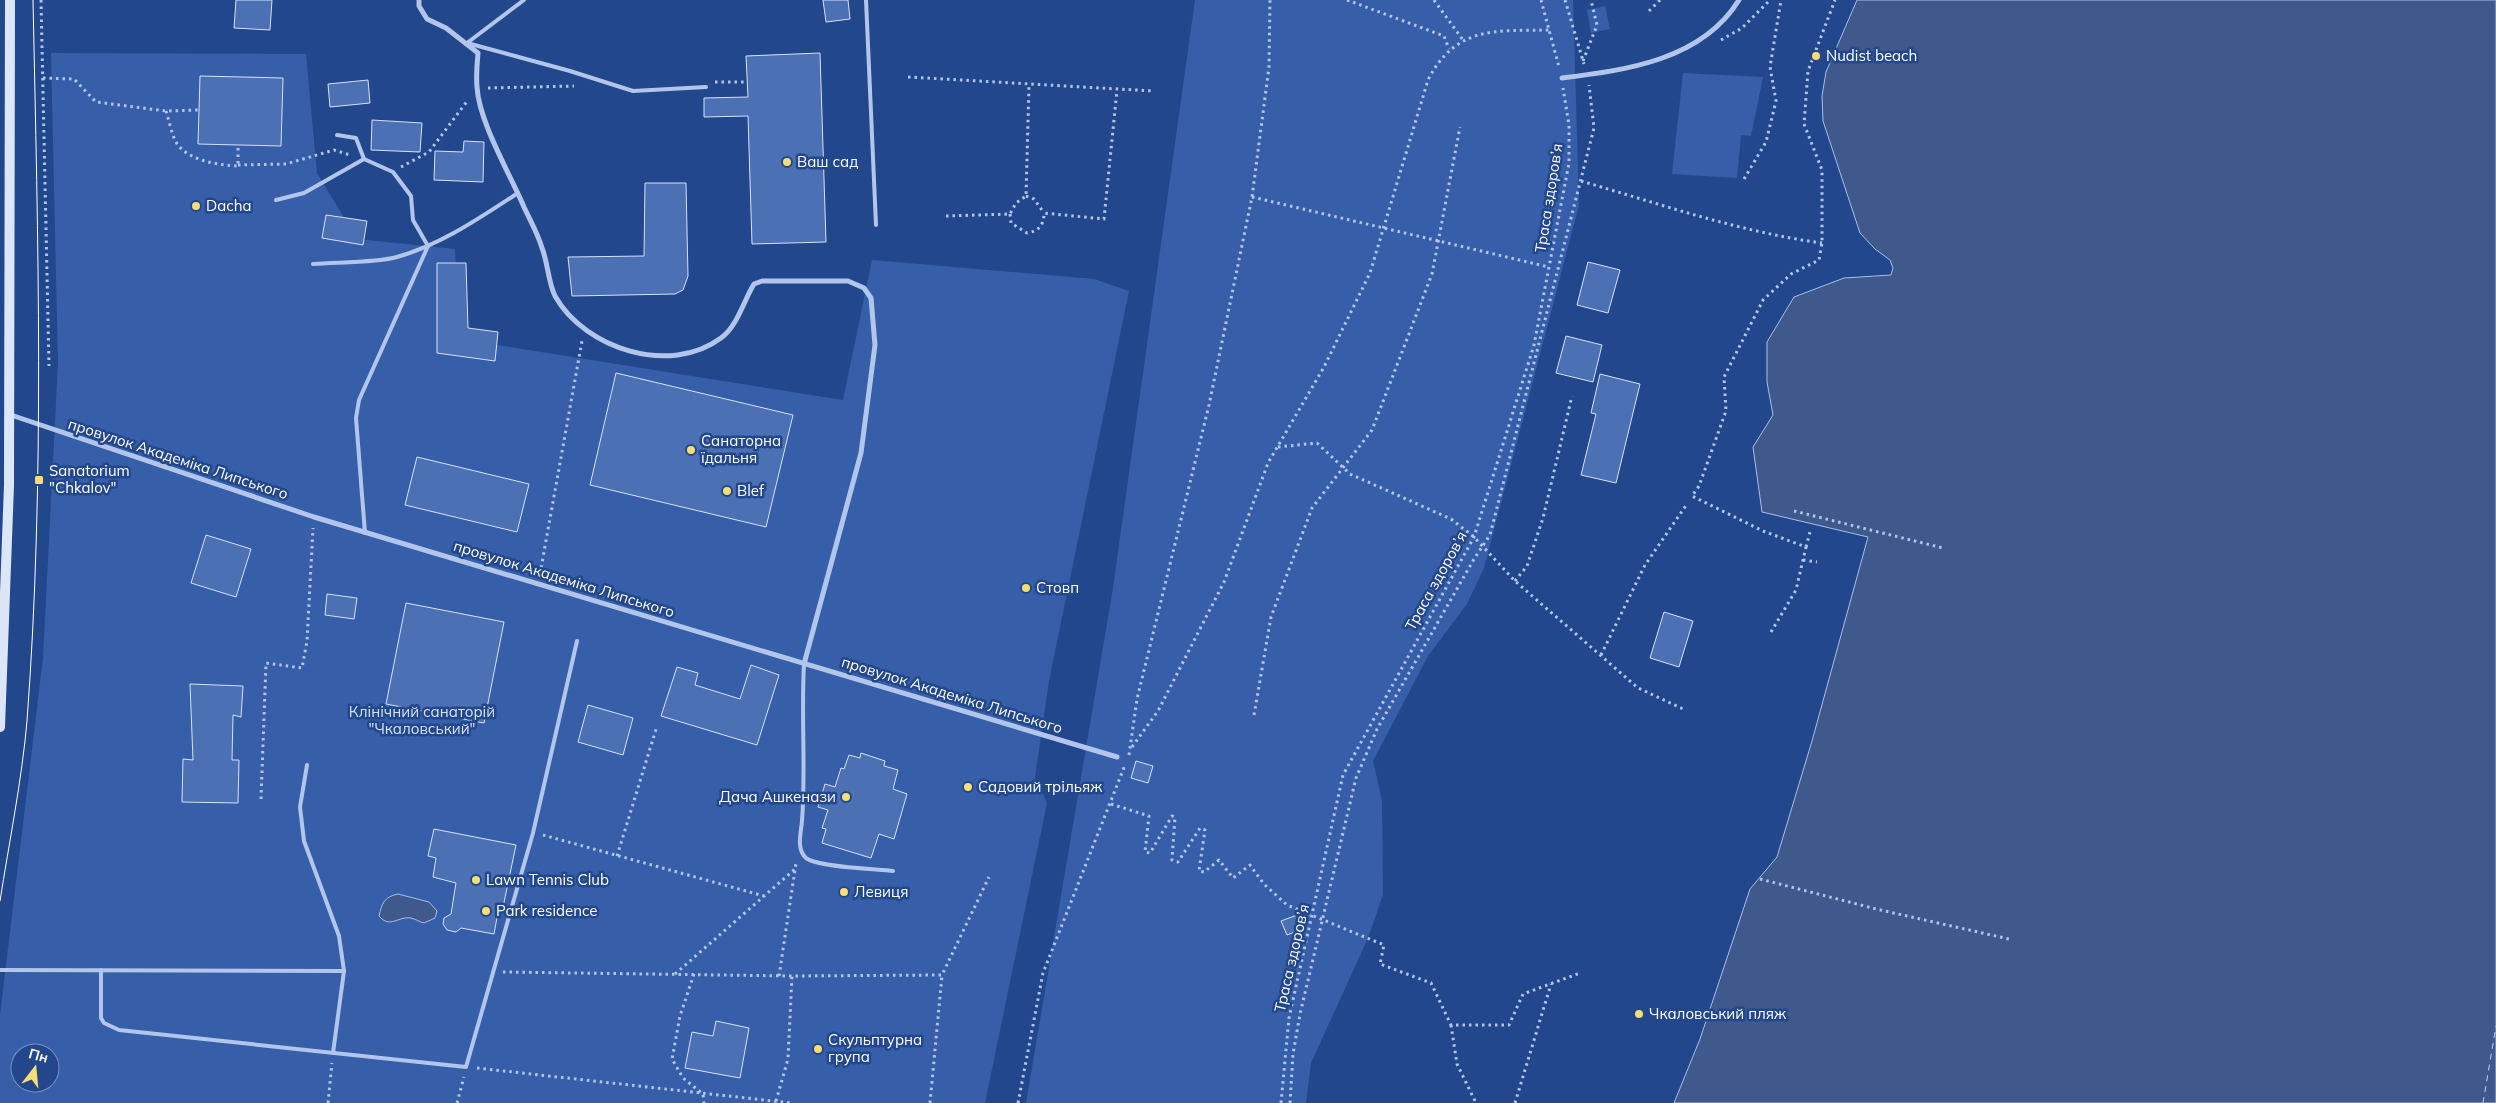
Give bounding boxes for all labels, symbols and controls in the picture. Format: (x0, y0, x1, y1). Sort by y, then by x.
place label: Nudist beach (1826, 46, 1917, 65)
marker: Nudist beach (1810, 50, 1822, 62)
street label: Траса здоров’я (1530, 142, 1567, 254)
place label: Ваш сад (797, 152, 858, 171)
marker: Ваш сад (781, 156, 793, 168)
place label: Dacha (206, 196, 251, 215)
marker: Dacha (190, 200, 202, 212)
street label: провулок Академіка Липського (66, 414, 291, 503)
place label: Санаторна їдальня (700, 431, 781, 467)
marker: Санаторна їдальня (685, 444, 697, 456)
place label: Sanatorium "Chkalov" (49, 461, 130, 497)
marker: Sanatorium "Chkalov" (33, 474, 45, 486)
place label: Blef (737, 481, 765, 500)
marker: Blef (721, 485, 733, 497)
street label: Траса здоров’я (1401, 528, 1471, 634)
street label: провулок Академіка Липського (451, 536, 677, 621)
place label: Стовп (1036, 578, 1079, 597)
marker: Стовп (1020, 582, 1032, 594)
street label: провулок Академіка Липського (839, 652, 1065, 737)
park label: Клінічний санаторій "Чкаловський" (349, 702, 495, 738)
place label: Садовий трільяж (978, 777, 1103, 796)
marker: Садовий трільяж (962, 781, 974, 793)
place label: Дача Ашкенази (719, 787, 836, 806)
marker: Дача Ашкенази (840, 791, 852, 803)
place label: Lawn Tennis Club (486, 870, 609, 889)
marker: Lawn Tennis Club (470, 874, 482, 886)
place label: Левиця (854, 882, 908, 901)
marker: Левиця (838, 886, 850, 898)
place label: Park residence (496, 901, 597, 920)
street label: Траса здоров’я (1270, 902, 1313, 1014)
marker: Park residence (480, 905, 492, 917)
place label: Чкаловський пляж (1649, 1004, 1787, 1023)
marker: Чкаловський пляж (1633, 1008, 1645, 1020)
place label: Скульптурна група (828, 1030, 922, 1066)
north arrow (10, 1043, 60, 1093)
marker: Скульптурна група (812, 1043, 824, 1055)
text: Пн (27, 1044, 50, 1067)

